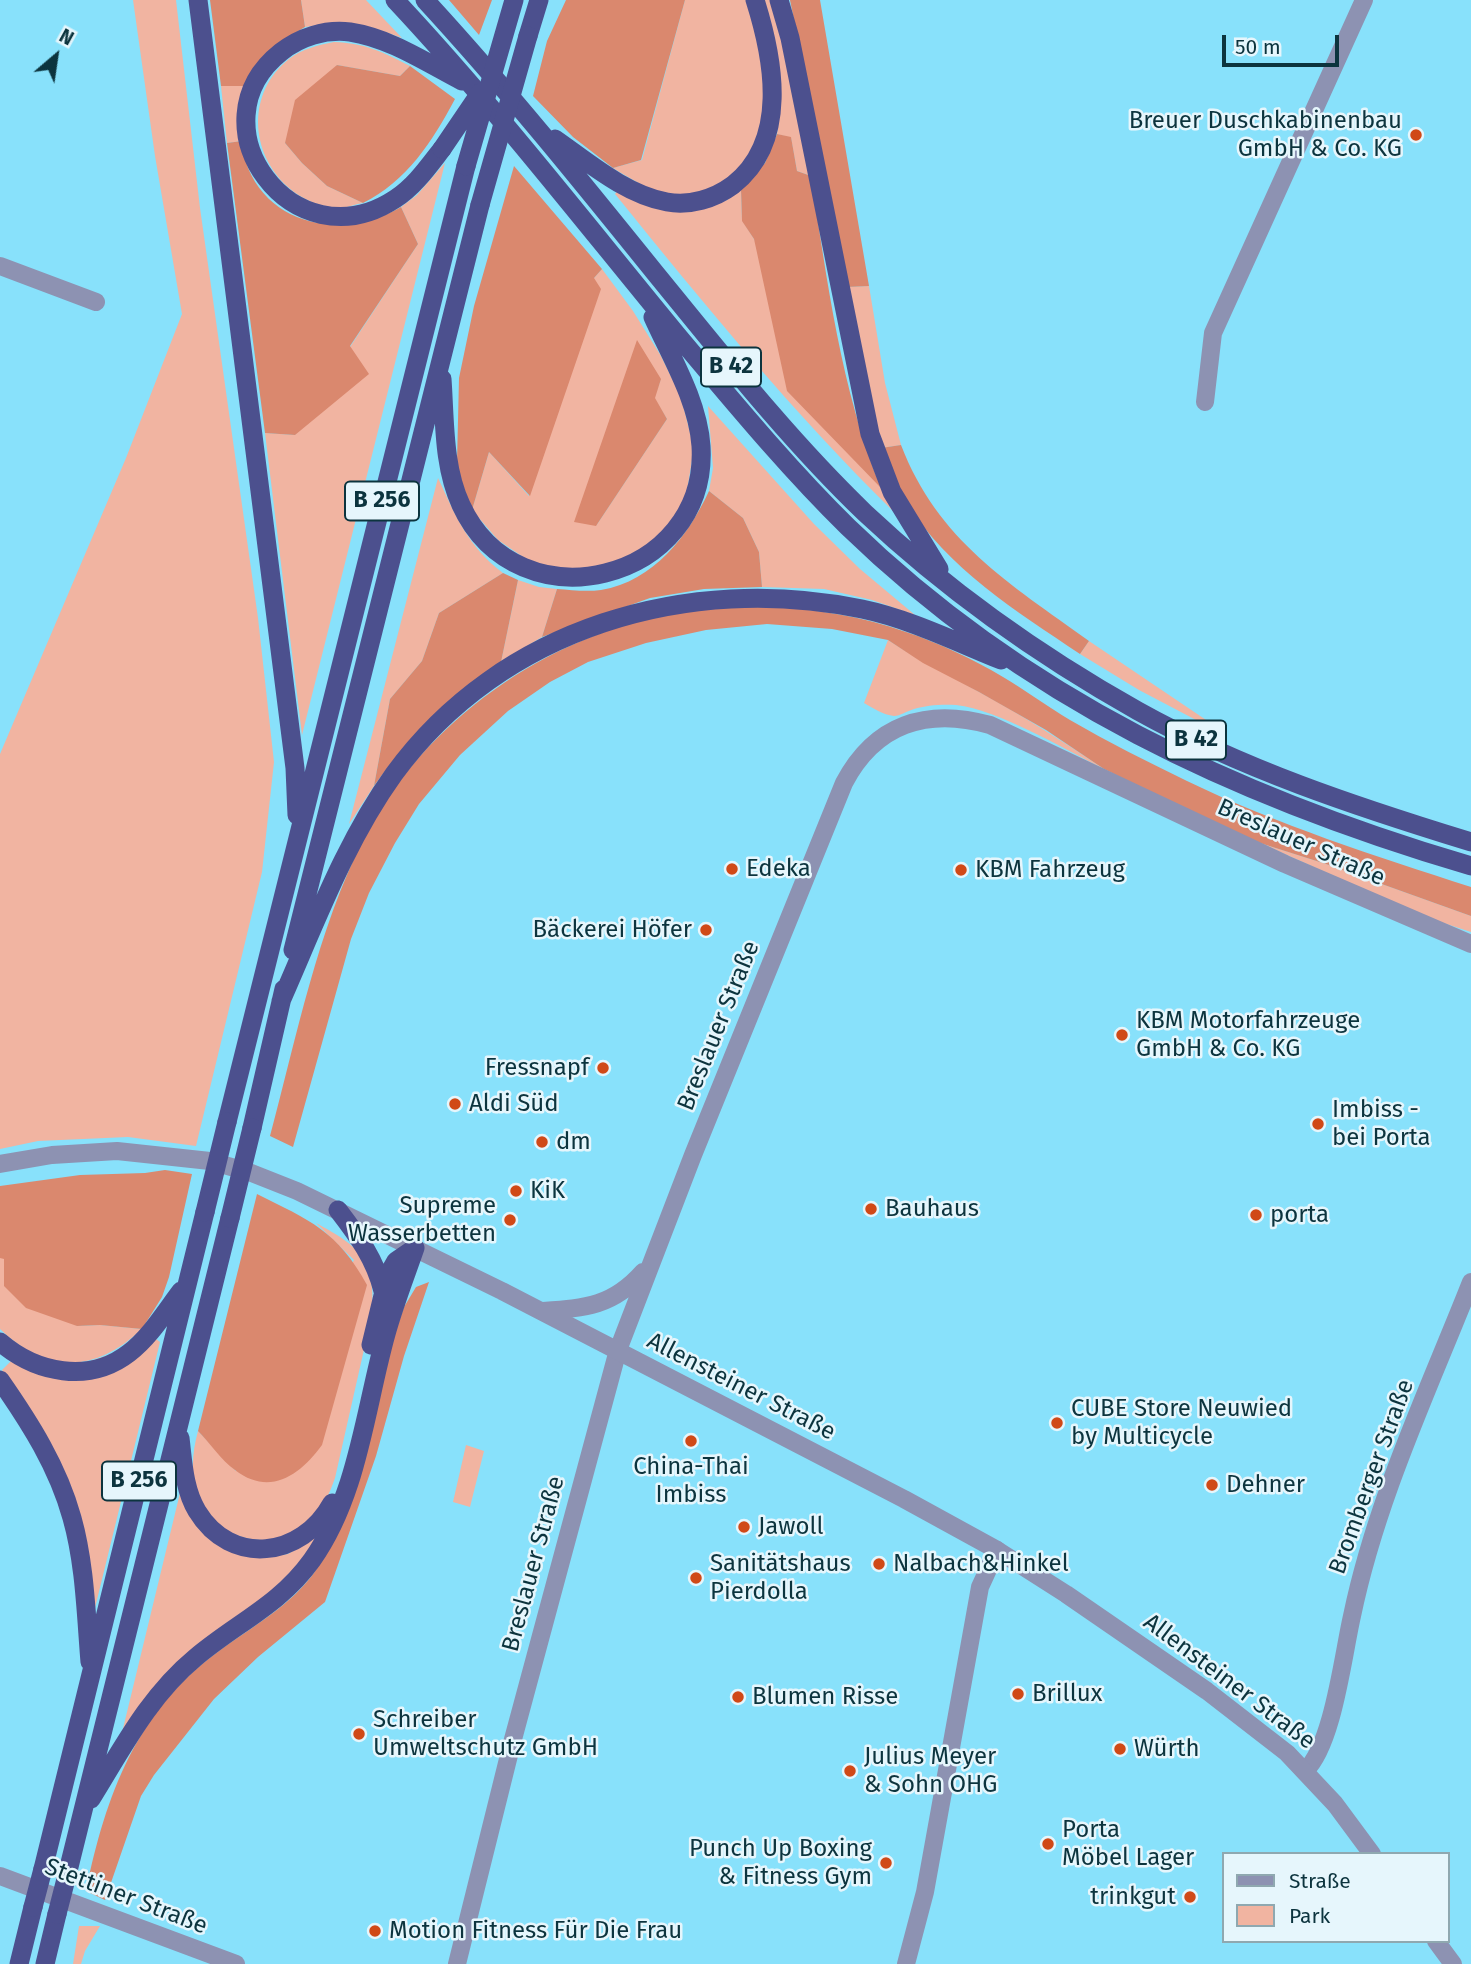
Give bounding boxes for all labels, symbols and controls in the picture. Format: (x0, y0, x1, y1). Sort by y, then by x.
north arrow (21, 21, 91, 91)
scale bar (1226, 21, 1343, 65)
text: N (55, 24, 78, 50)
text: 50 m (1235, 34, 1281, 60)
place label: Breuer Duschkabinenbau GmbH & Co. KG (1129, 107, 1402, 163)
marker: Breuer Duschkabinenbau GmbH & Co. KG (1408, 127, 1424, 143)
road number: B 42 (701, 348, 761, 386)
road number: B 256 (345, 481, 419, 520)
road number: B 42 (1166, 720, 1226, 760)
street label: Breslauer Straße (1213, 793, 1389, 893)
place label: Edeka (746, 855, 811, 883)
place label: KBM Fahrzeug (975, 856, 1125, 884)
marker: Edeka (724, 861, 740, 877)
marker: KBM Fahrzeug (953, 862, 969, 878)
place label: Bäckerei Höfer (532, 916, 692, 944)
marker: Bäckerei Höfer (698, 922, 714, 938)
street label: Breslauer Straße (672, 937, 766, 1115)
place label: KBM Motorfahrzeuge GmbH & Co. KG (1136, 1007, 1360, 1063)
marker: KBM Motorfahrzeuge GmbH & Co. KG (1114, 1027, 1130, 1043)
place label: Fressnapf (485, 1054, 589, 1082)
marker: Fressnapf (595, 1060, 611, 1076)
place label: Aldi Süd (469, 1090, 559, 1118)
marker: Aldi Süd (447, 1096, 463, 1112)
place label: Imbiss - bei Porta (1332, 1096, 1431, 1152)
marker: Imbiss - bei Porta (1310, 1116, 1326, 1132)
place label: dm (556, 1128, 591, 1156)
marker: dm (534, 1134, 550, 1150)
place label: KiK (530, 1177, 565, 1205)
marker: KiK (508, 1183, 524, 1199)
place label: Supreme Wasserbetten (348, 1192, 496, 1248)
place label: Bauhaus (885, 1195, 979, 1223)
marker: Bauhaus (863, 1201, 879, 1217)
place label: porta (1270, 1201, 1329, 1229)
marker: porta (1248, 1207, 1264, 1223)
marker: Supreme Wasserbetten (502, 1212, 518, 1228)
street label: Allensteiner Straße (642, 1327, 840, 1447)
street label: Bromberger Straße (1323, 1376, 1421, 1578)
place label: CUBE Store Neuwied by Multicycle (1071, 1395, 1292, 1451)
marker: CUBE Store Neuwied by Multicycle (1049, 1415, 1065, 1431)
marker: China-Thai Imbiss (683, 1433, 699, 1449)
place label: China-Thai Imbiss (633, 1453, 749, 1509)
road number: B 256 (102, 1462, 176, 1500)
place label: Dehner (1226, 1471, 1305, 1499)
street label: Breslauer Straße (497, 1473, 571, 1655)
marker: Dehner (1204, 1477, 1220, 1493)
place label: Jawoll (758, 1513, 824, 1541)
marker: Jawoll (736, 1519, 752, 1535)
place label: Sanitätshaus Pierdolla (710, 1550, 851, 1606)
place label: Nalbach&Hinkel (893, 1550, 1069, 1578)
marker: Nalbach&Hinkel (871, 1556, 887, 1572)
marker: Sanitätshaus Pierdolla (688, 1570, 704, 1586)
street label: Allensteiner Straße (1137, 1608, 1321, 1756)
place label: Brillux (1032, 1680, 1102, 1708)
place label: Blumen Risse (752, 1683, 898, 1711)
marker: Brillux (1010, 1686, 1026, 1702)
marker: Blumen Risse (730, 1689, 746, 1705)
place label: Schreiber Umweltschutz GmbH (373, 1706, 598, 1762)
marker: Schreiber Umweltschutz GmbH (351, 1726, 367, 1742)
place label: Würth (1134, 1735, 1200, 1763)
marker: Würth (1112, 1741, 1128, 1757)
place label: Julius Meyer & Sohn OHG (864, 1743, 998, 1799)
marker: Julius Meyer & Sohn OHG (842, 1763, 858, 1779)
place label: Porta Möbel Lager (1062, 1816, 1194, 1872)
place label: Punch Up Boxing & Fitness Gym (689, 1835, 872, 1891)
marker: Porta Möbel Lager (1040, 1836, 1056, 1852)
legend (1222, 1852, 1450, 1943)
street label: Stettiner Straße (41, 1853, 211, 1941)
marker: Punch Up Boxing & Fitness Gym (878, 1855, 894, 1871)
text: Straße (1289, 1868, 1351, 1894)
place label: trinkgut (1090, 1883, 1176, 1911)
marker: trinkgut (1182, 1889, 1198, 1905)
text: Park (1289, 1903, 1330, 1929)
place label: Motion Fitness Für Die Frau (389, 1917, 682, 1945)
marker: Motion Fitness Für Die Frau (367, 1923, 383, 1939)

